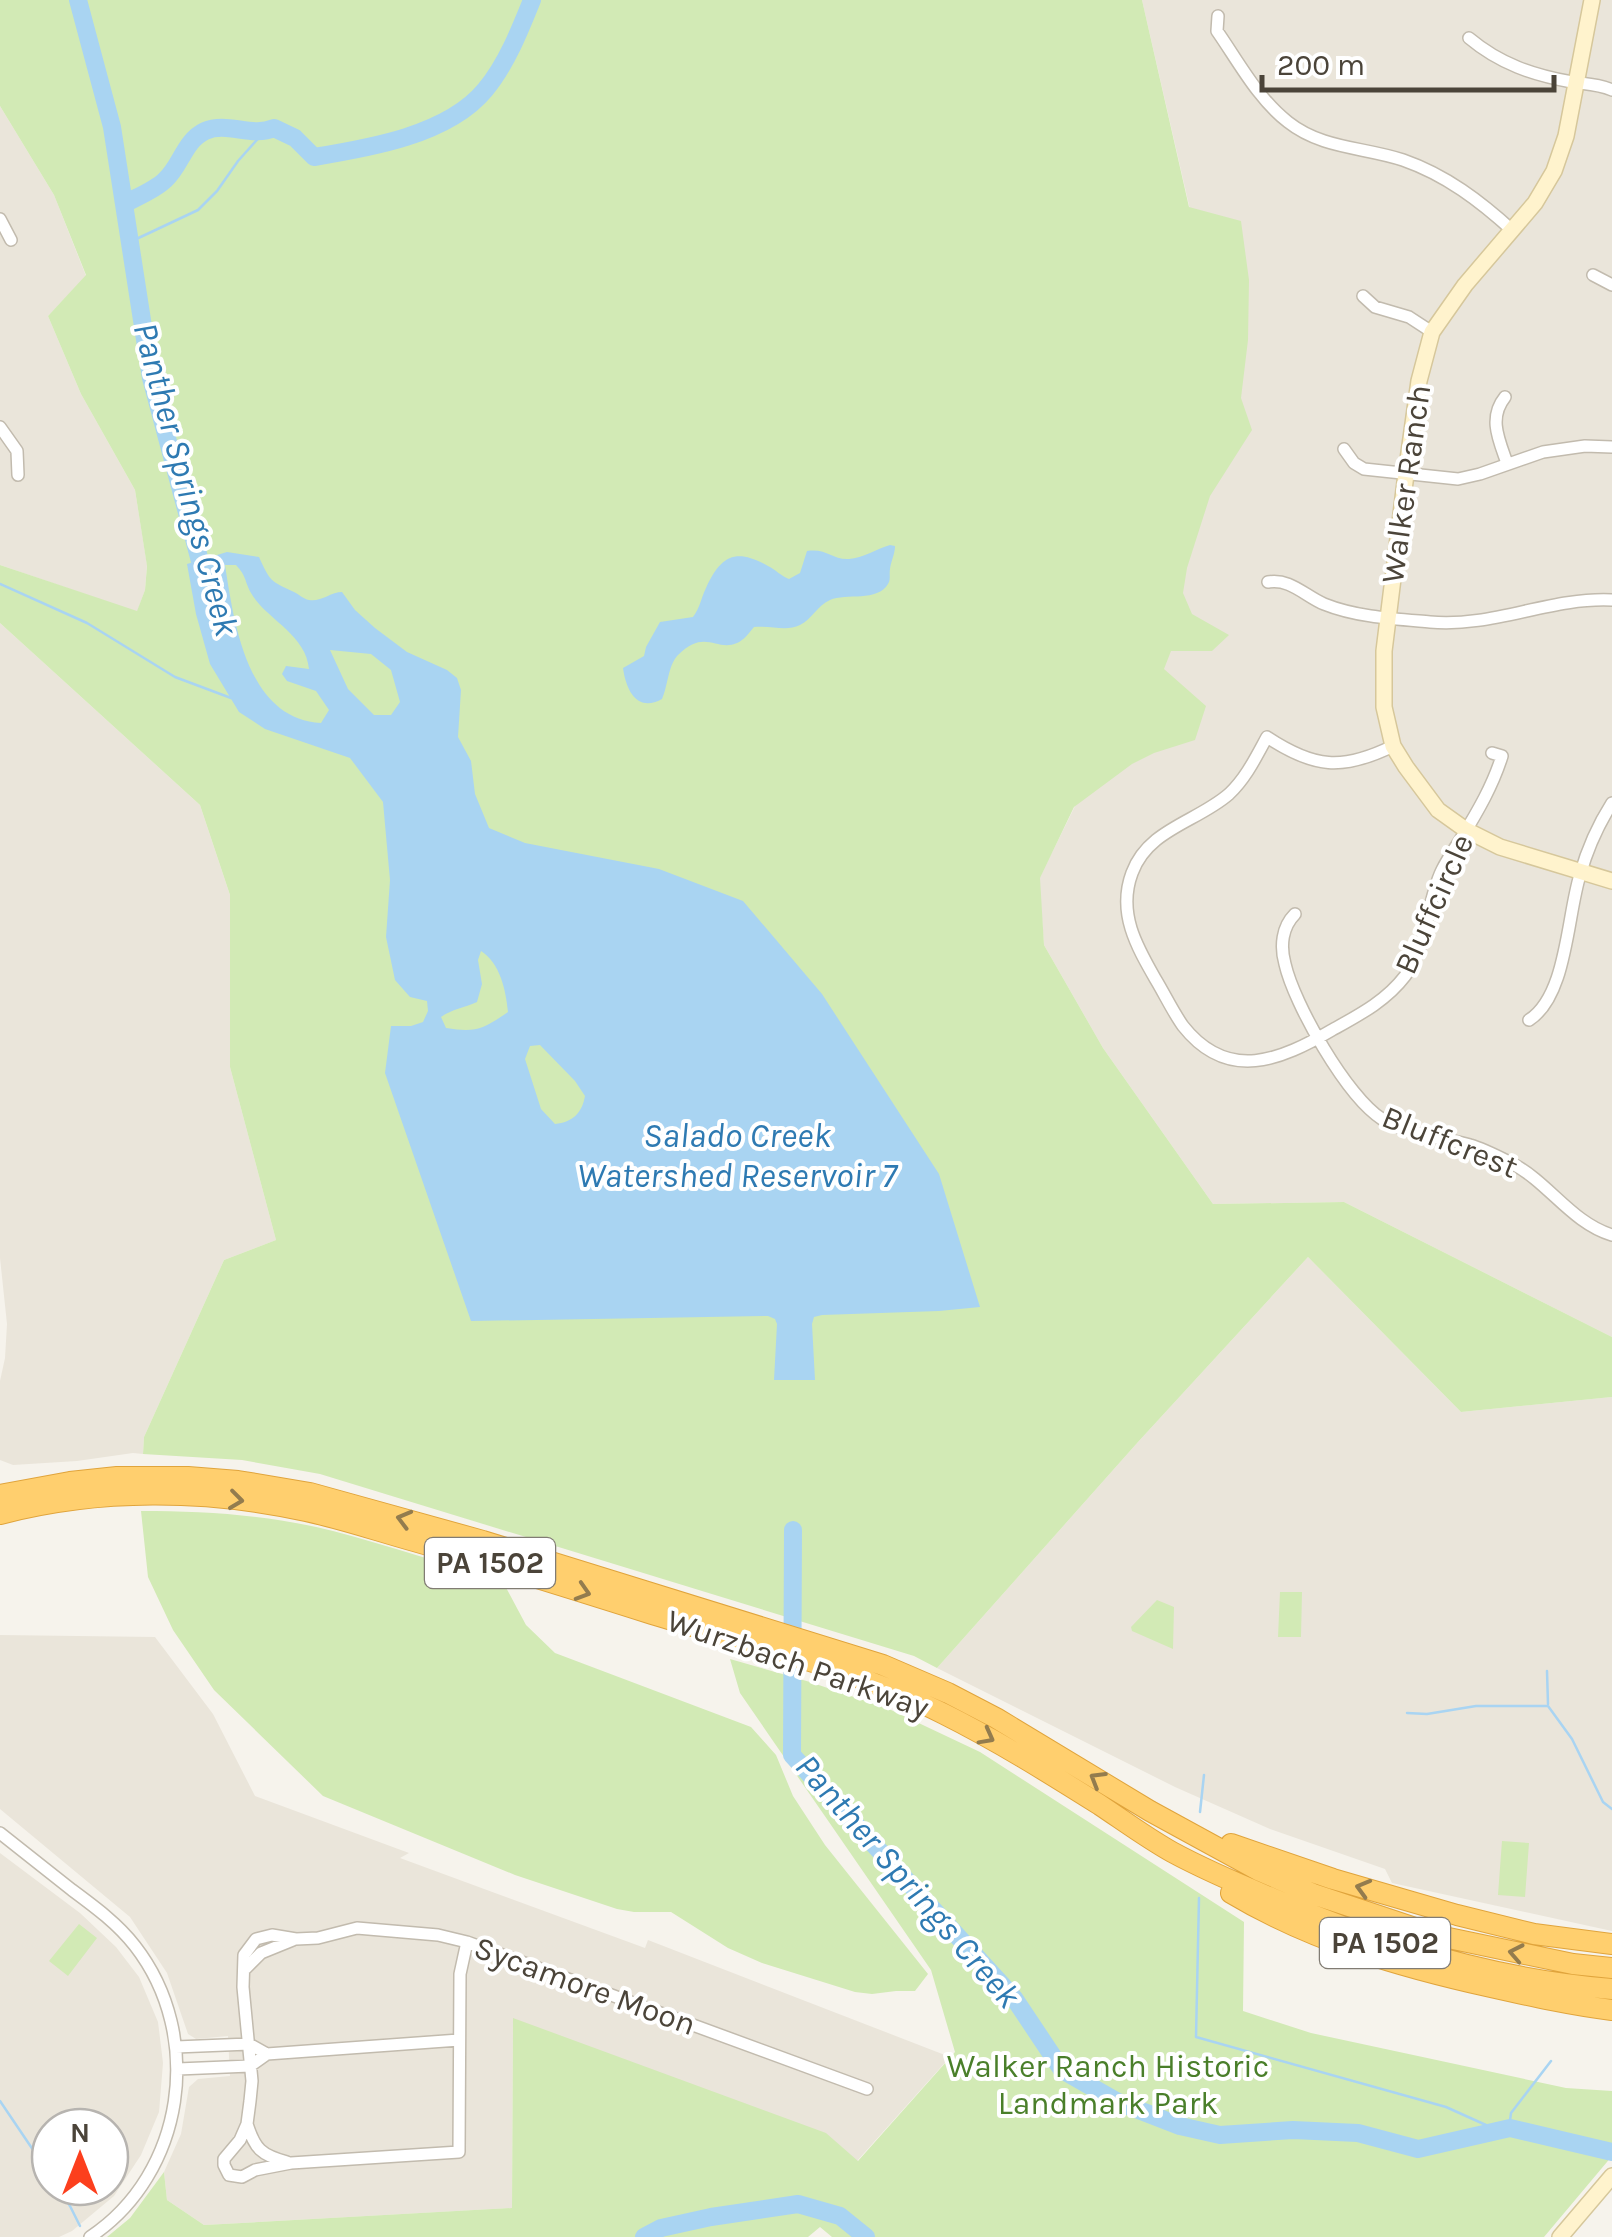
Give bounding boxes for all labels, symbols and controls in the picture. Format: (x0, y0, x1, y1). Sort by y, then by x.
scale bar (1262, 30, 1554, 92)
text: 200 m (1277, 47, 1365, 83)
water label: Panther Springs Creek (125, 318, 248, 640)
street label: Walker Ranch (1374, 382, 1438, 586)
street label: Bluffcircle (1387, 828, 1481, 980)
street label: Bluffcrest (1377, 1098, 1523, 1186)
water label: Salado Creek Watershed Reservoir 7 (577, 1115, 899, 1196)
one-way arrow (228, 1489, 244, 1510)
one-way arrow (397, 1510, 414, 1531)
road number: PA 1502 (425, 1538, 555, 1588)
one-way arrow (574, 1580, 591, 1601)
street label: Wurzbach Parkway (662, 1602, 934, 1726)
one-way arrow (977, 1725, 995, 1744)
water label: Panther Springs Creek (787, 1746, 1029, 2016)
one-way arrow (1090, 1772, 1108, 1791)
one-way arrow (1355, 1879, 1372, 1900)
road number: PA 1502 (1320, 1918, 1450, 1968)
street label: Sycamore Moon (469, 1929, 701, 2043)
one-way arrow (1508, 1943, 1525, 1964)
park label: Walker Ranch Historic Landmark Park (947, 2048, 1269, 2122)
north arrow (30, 2107, 130, 2207)
text: N (70, 2116, 90, 2149)

